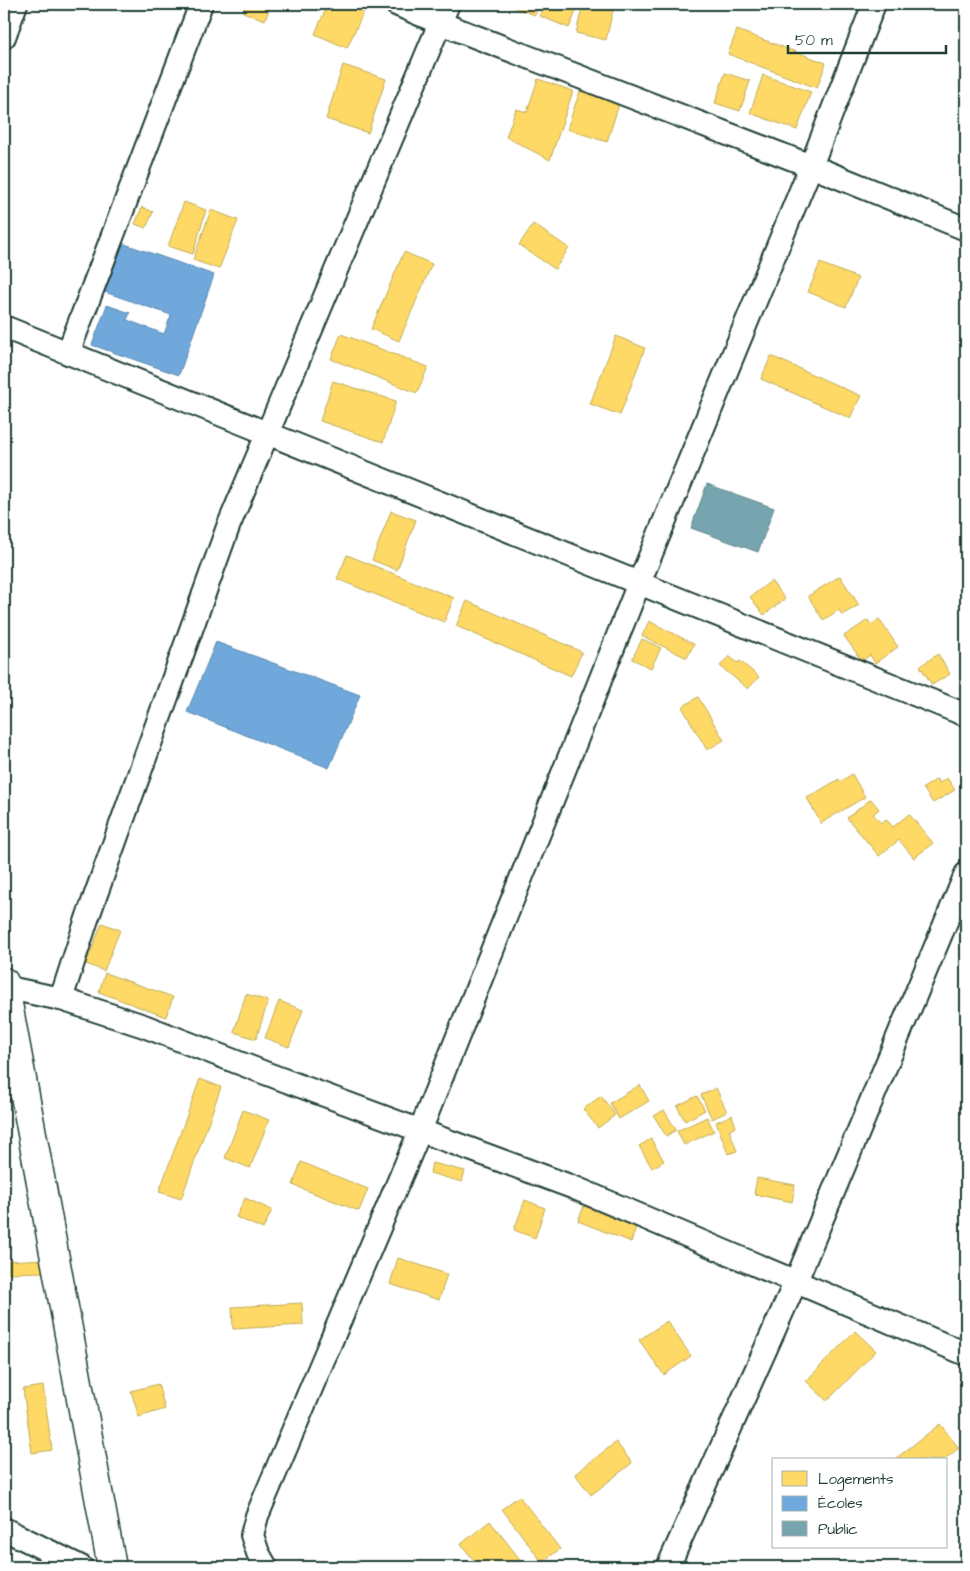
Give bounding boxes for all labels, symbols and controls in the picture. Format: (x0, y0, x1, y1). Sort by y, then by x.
scale bar (788, 22, 945, 54)
text: 50 m (795, 30, 833, 51)
legend (772, 1458, 948, 1548)
text: Logements (818, 1469, 894, 1491)
text: Écoles (818, 1493, 863, 1514)
text: Public (818, 1519, 858, 1540)

